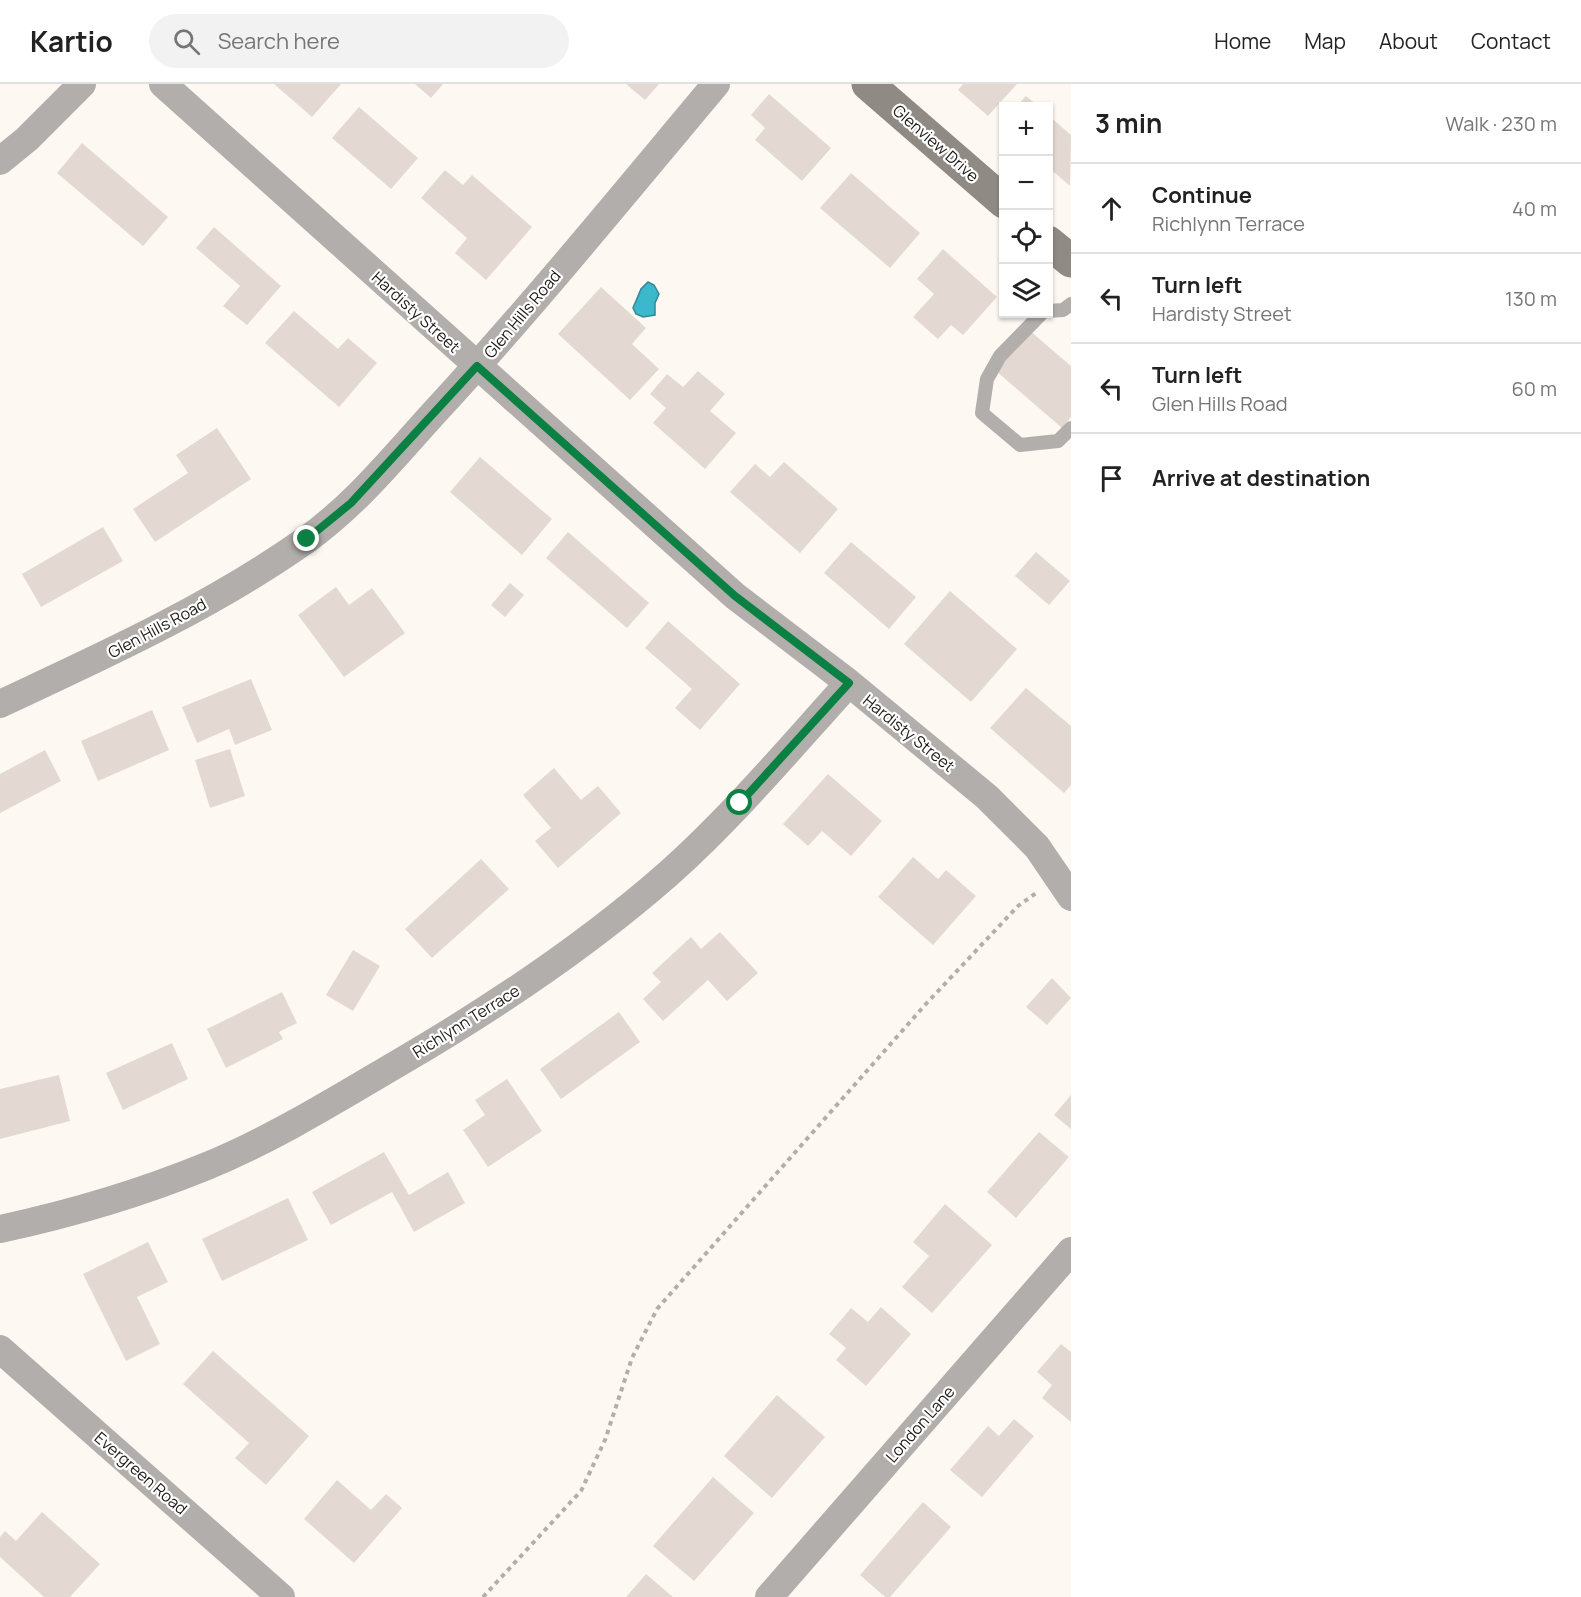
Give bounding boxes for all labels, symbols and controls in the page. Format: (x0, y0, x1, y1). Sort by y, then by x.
search box (149, 14, 569, 68)
text: Kartio (30, 22, 113, 60)
icon: search (170, 25, 203, 58)
text: Search here (218, 26, 340, 56)
text: Home (1214, 27, 1271, 55)
text: Map (1304, 27, 1346, 55)
text: About (1379, 27, 1438, 55)
text: Contact (1471, 27, 1551, 55)
street label: Glenview Drive (888, 99, 984, 187)
map controls (999, 102, 1053, 318)
button: + (999, 102, 1053, 156)
text: 3 min (1095, 105, 1162, 141)
text: Walk · 230 m (1445, 110, 1557, 137)
button: − (999, 156, 1053, 210)
text: Continue (1152, 180, 1252, 210)
icon: ahead (1095, 192, 1128, 225)
text: 40 m (1512, 195, 1557, 222)
button: locate (999, 210, 1053, 264)
text: Richlynn Terrace (1152, 210, 1305, 237)
button: layers (999, 264, 1053, 318)
street label: Glen Hills Road (479, 265, 565, 363)
street label: Hardisty Street (367, 266, 465, 358)
text: Turn left (1152, 270, 1242, 300)
icon: left (1095, 282, 1128, 315)
text: 130 m (1505, 285, 1557, 312)
text: Hardisty Street (1152, 300, 1292, 327)
text: Turn left (1152, 360, 1242, 390)
icon: left (1095, 372, 1128, 405)
text: 60 m (1511, 375, 1557, 402)
text: Glen Hills Road (1152, 390, 1288, 417)
icon: arrive (1095, 462, 1128, 495)
text: Arrive at destination (1152, 463, 1370, 493)
route end (293, 525, 319, 551)
street label: Glen Hills Road (104, 593, 210, 663)
street label: Hardisty Street (859, 689, 959, 777)
route start (726, 789, 752, 815)
street label: Richlynn Terrace (408, 979, 524, 1063)
street label: London Lane (881, 1381, 959, 1467)
street label: Evergreen Road (90, 1427, 192, 1519)

